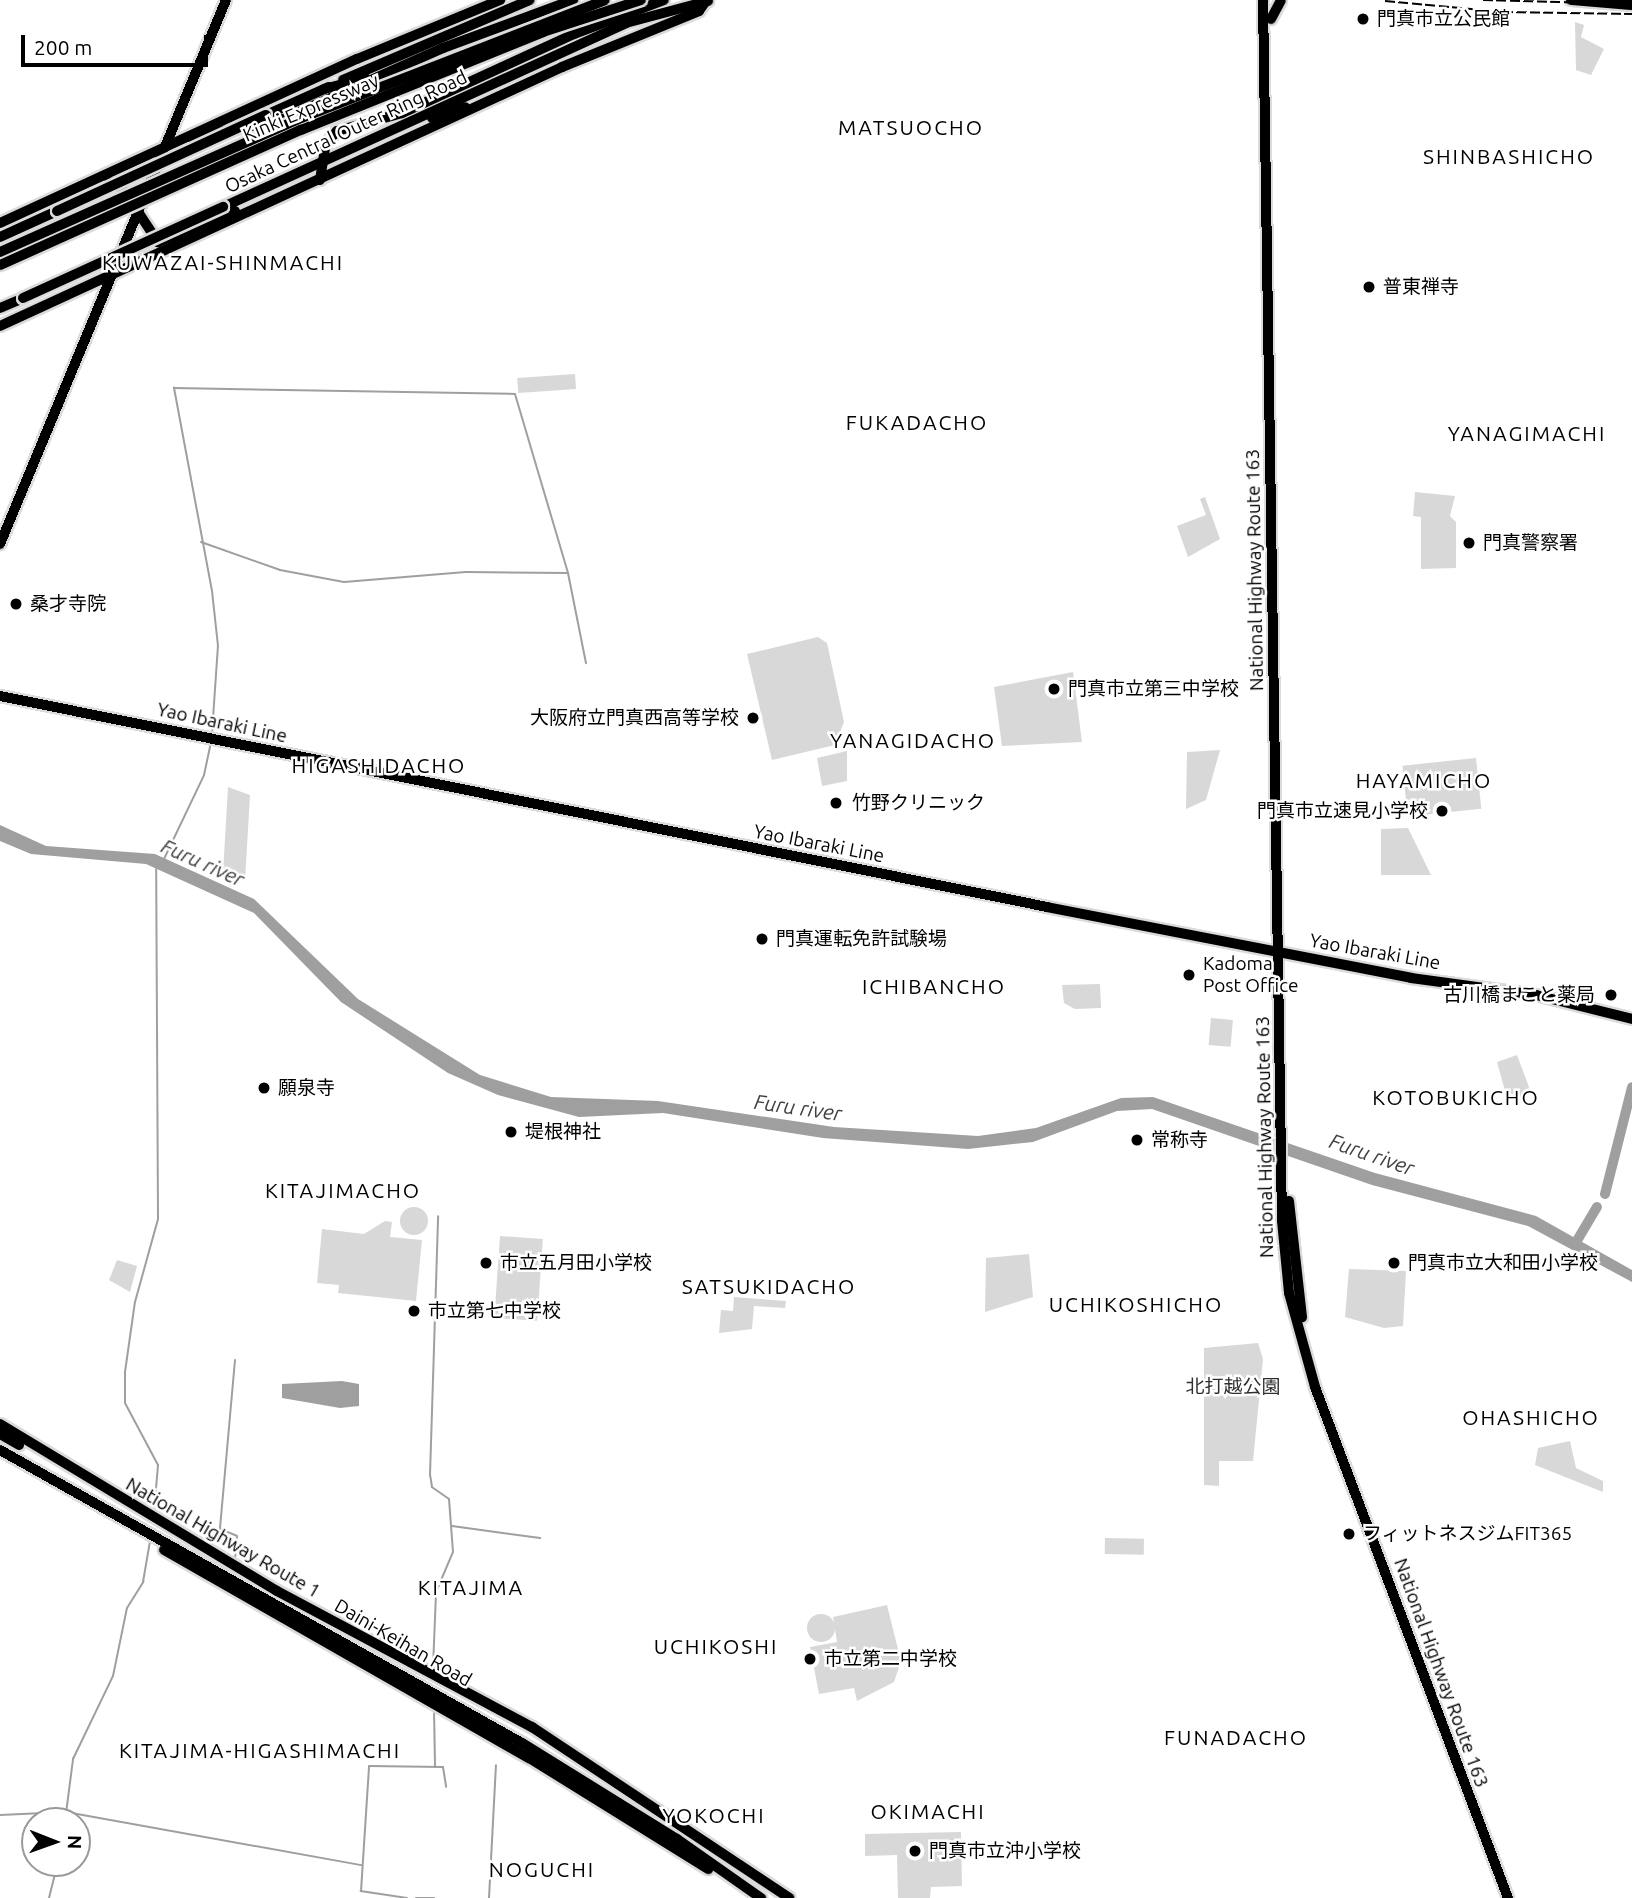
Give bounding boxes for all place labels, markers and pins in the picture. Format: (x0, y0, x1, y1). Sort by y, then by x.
place label: 門真市立公民館 (1377, 8, 1510, 30)
marker: 門真市立公民館 (1355, 11, 1371, 27)
place label: 普東禅寺 (1383, 276, 1459, 298)
marker: 普東禅寺 (1361, 279, 1377, 295)
place label: 門真警察署 (1483, 532, 1578, 554)
marker: 門真警察署 (1461, 535, 1477, 551)
place label: 桑才寺院 (30, 593, 106, 615)
marker: 桑才寺院 (8, 596, 24, 612)
place label: 門真市立第三中学校 (1068, 678, 1239, 700)
marker: 門真市立第三中学校 (1046, 681, 1062, 697)
place label: 大阪府立門真西高等学校 (530, 707, 739, 729)
marker: 大阪府立門真西高等学校 (745, 710, 761, 726)
place label: 竹野クリニック (852, 792, 985, 814)
marker: 竹野クリニック (826, 793, 846, 813)
place label: 門真市立速見小学校 (1257, 800, 1428, 822)
marker: 門真市立速見小学校 (1434, 803, 1450, 819)
place label: 門真運転免許試験場 (776, 928, 947, 950)
marker: 門真運転免許試験場 (754, 931, 770, 947)
place label: Kadoma Post Office (1203, 953, 1298, 997)
marker: Kadoma Post Office (1181, 967, 1197, 983)
place label: 古川橋まこと薬局 (1443, 984, 1595, 1006)
marker: 古川橋まこと薬局 (1601, 985, 1621, 1005)
place label: 願泉寺 (278, 1077, 335, 1099)
marker: 願泉寺 (256, 1080, 272, 1096)
place label: 堤根神社 (525, 1121, 601, 1143)
marker: 堤根神社 (503, 1124, 519, 1140)
place label: 常称寺 (1151, 1129, 1208, 1151)
marker: 常称寺 (1129, 1132, 1145, 1148)
place label: 市立五月田小学校 (500, 1252, 652, 1274)
place label: 門真市立大和田小学校 (1408, 1252, 1598, 1274)
marker: 市立五月田小学校 (478, 1255, 494, 1271)
marker: 門真市立大和田小学校 (1386, 1255, 1402, 1271)
place label: 市立第七中学校 (428, 1300, 561, 1322)
marker: 市立第七中学校 (406, 1303, 422, 1319)
place label: フィットネスジムFIT365 (1363, 1523, 1573, 1545)
marker: フィットネスジムFIT365 (1341, 1526, 1357, 1542)
place label: 市立第二中学校 (824, 1648, 957, 1670)
marker: 市立第二中学校 (802, 1651, 818, 1667)
place label: 門真市立沖小学校 (929, 1840, 1081, 1862)
marker: 門真市立沖小学校 (907, 1843, 923, 1859)

